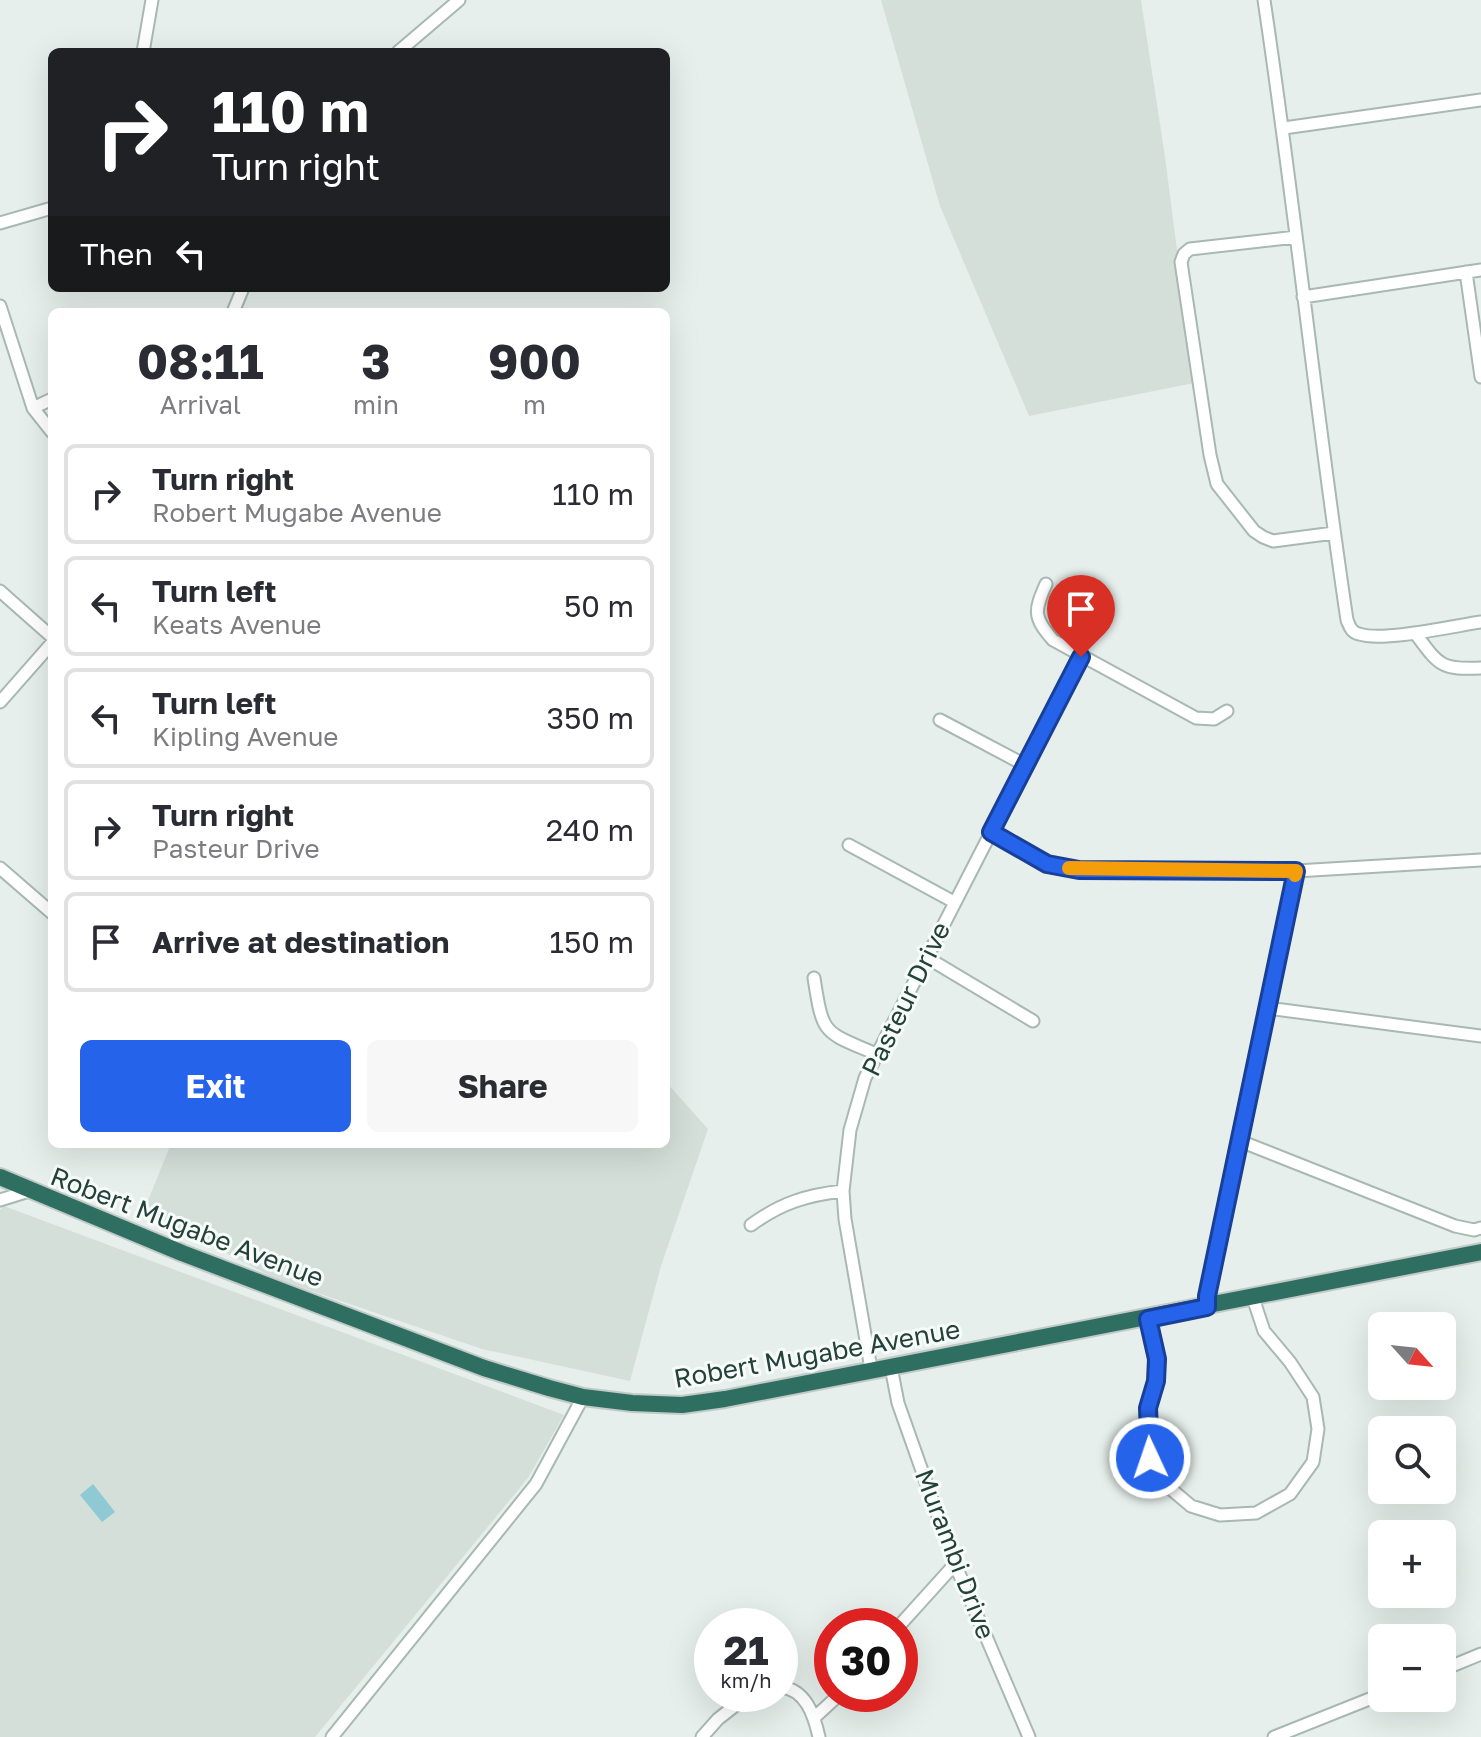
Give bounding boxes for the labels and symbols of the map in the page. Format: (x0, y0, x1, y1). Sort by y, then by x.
pin (1047, 575, 1115, 657)
street label: Pasteur Drive (855, 917, 956, 1081)
street label: Robert Mugabe Avenue (46, 1160, 328, 1293)
north arrow (1368, 1312, 1456, 1400)
street label: Robert Mugabe Avenue (672, 1313, 962, 1394)
position arrow (1108, 1416, 1192, 1500)
street label: Murambi Drive (909, 1464, 1002, 1643)
speed limit sign: 30 (814, 1608, 918, 1712)

